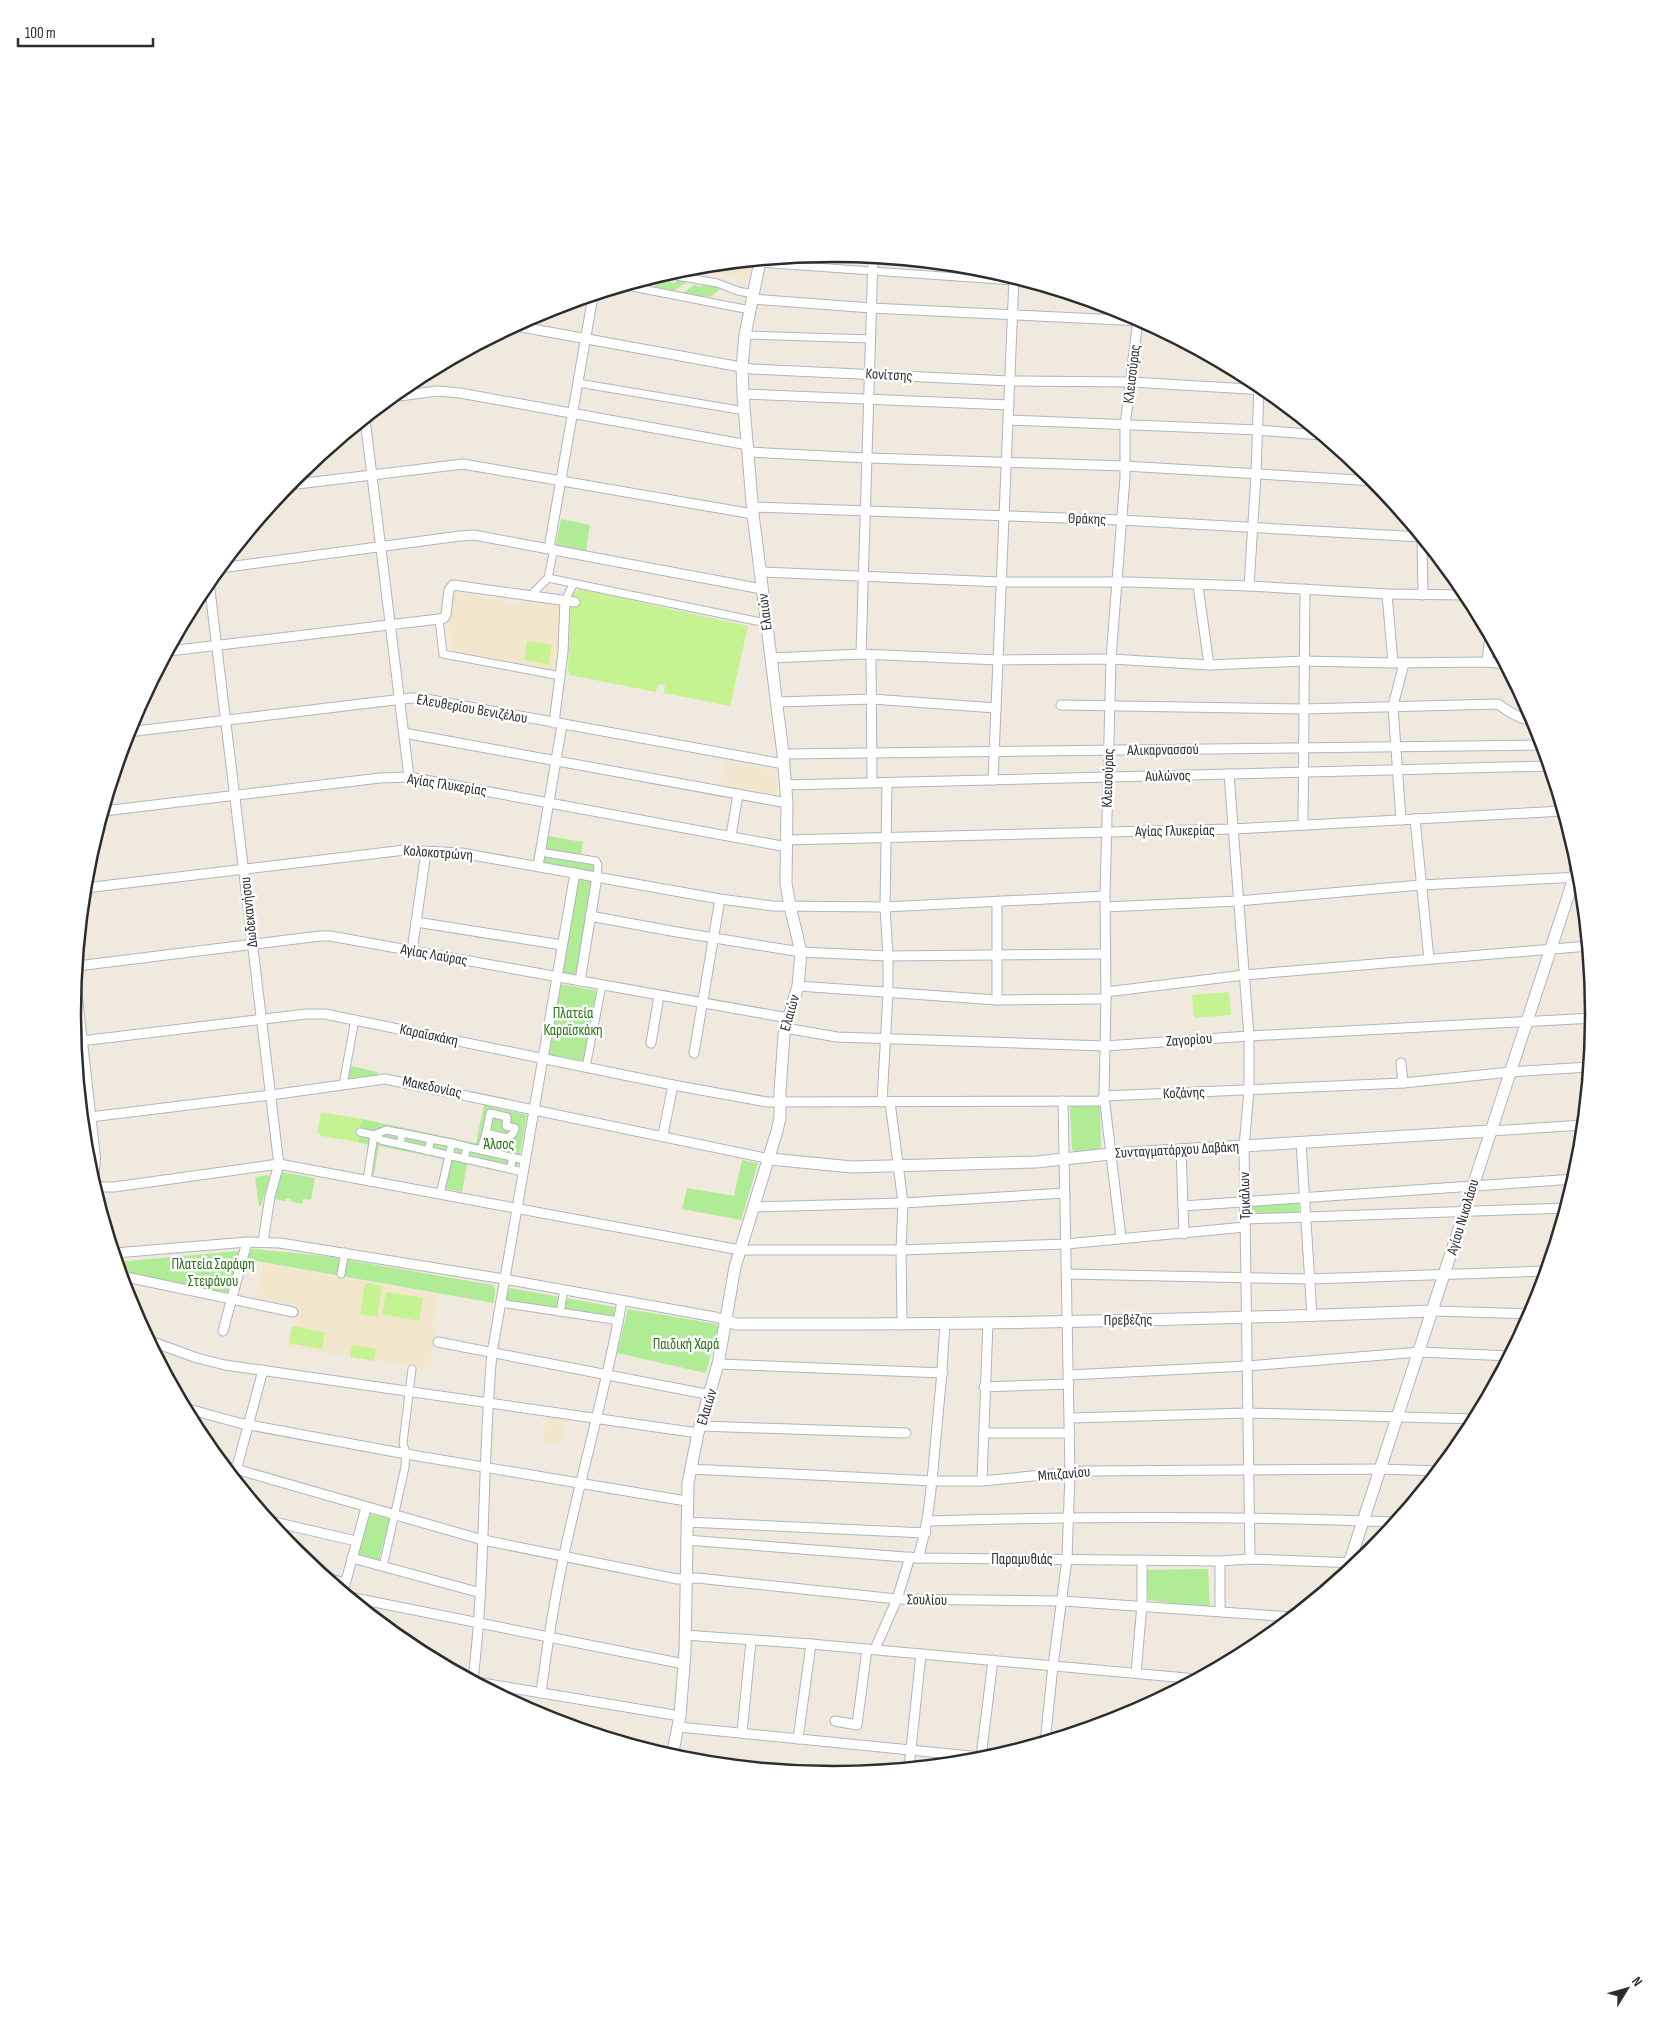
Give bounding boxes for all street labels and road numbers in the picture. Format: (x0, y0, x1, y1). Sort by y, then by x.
street label: Κλεισούρας (1119, 343, 1145, 405)
street label: Κονίτσης (865, 364, 913, 386)
street label: Θράκης (1068, 509, 1106, 529)
street label: Ελαιών (753, 592, 777, 632)
street label: Ελευθερίου Βενιζέλου (415, 690, 529, 728)
street label: Αλικαρνασσού (1126, 740, 1199, 760)
street label: Κλεισούρας (1097, 748, 1119, 808)
street label: Αυλώνος (1144, 766, 1191, 786)
street label: Αγίας Γλυκερίας (405, 769, 488, 801)
street label: Αγίας Γλυκερίας (1134, 821, 1215, 841)
street label: Κολοκοτρώνη (403, 841, 473, 865)
street label: Δωδεκανήσου (236, 876, 262, 948)
street label: Αγίας Λαύρας (398, 940, 469, 970)
street label: Ελαιών (776, 992, 804, 1033)
street label: Καραϊσκάκη (398, 1020, 460, 1050)
street label: Ζαγορίου (1165, 1029, 1213, 1051)
street label: Μακεδονίας (401, 1071, 463, 1103)
street label: Κοζάνης (1163, 1083, 1205, 1103)
street label: Συνταγματάρχου Δαβάκη (1114, 1137, 1240, 1163)
street label: Τρικάλων (1235, 1172, 1255, 1220)
street label: Αγίου Νικολάου (1442, 1177, 1483, 1258)
street label: Πρεβέζης (1104, 1310, 1153, 1330)
street label: Ελαιών (693, 1386, 722, 1427)
street label: Μπιζανίου (1037, 1462, 1091, 1486)
street label: Παραμυθιάς (991, 1550, 1053, 1569)
street label: Σουλίου (907, 1590, 947, 1610)

